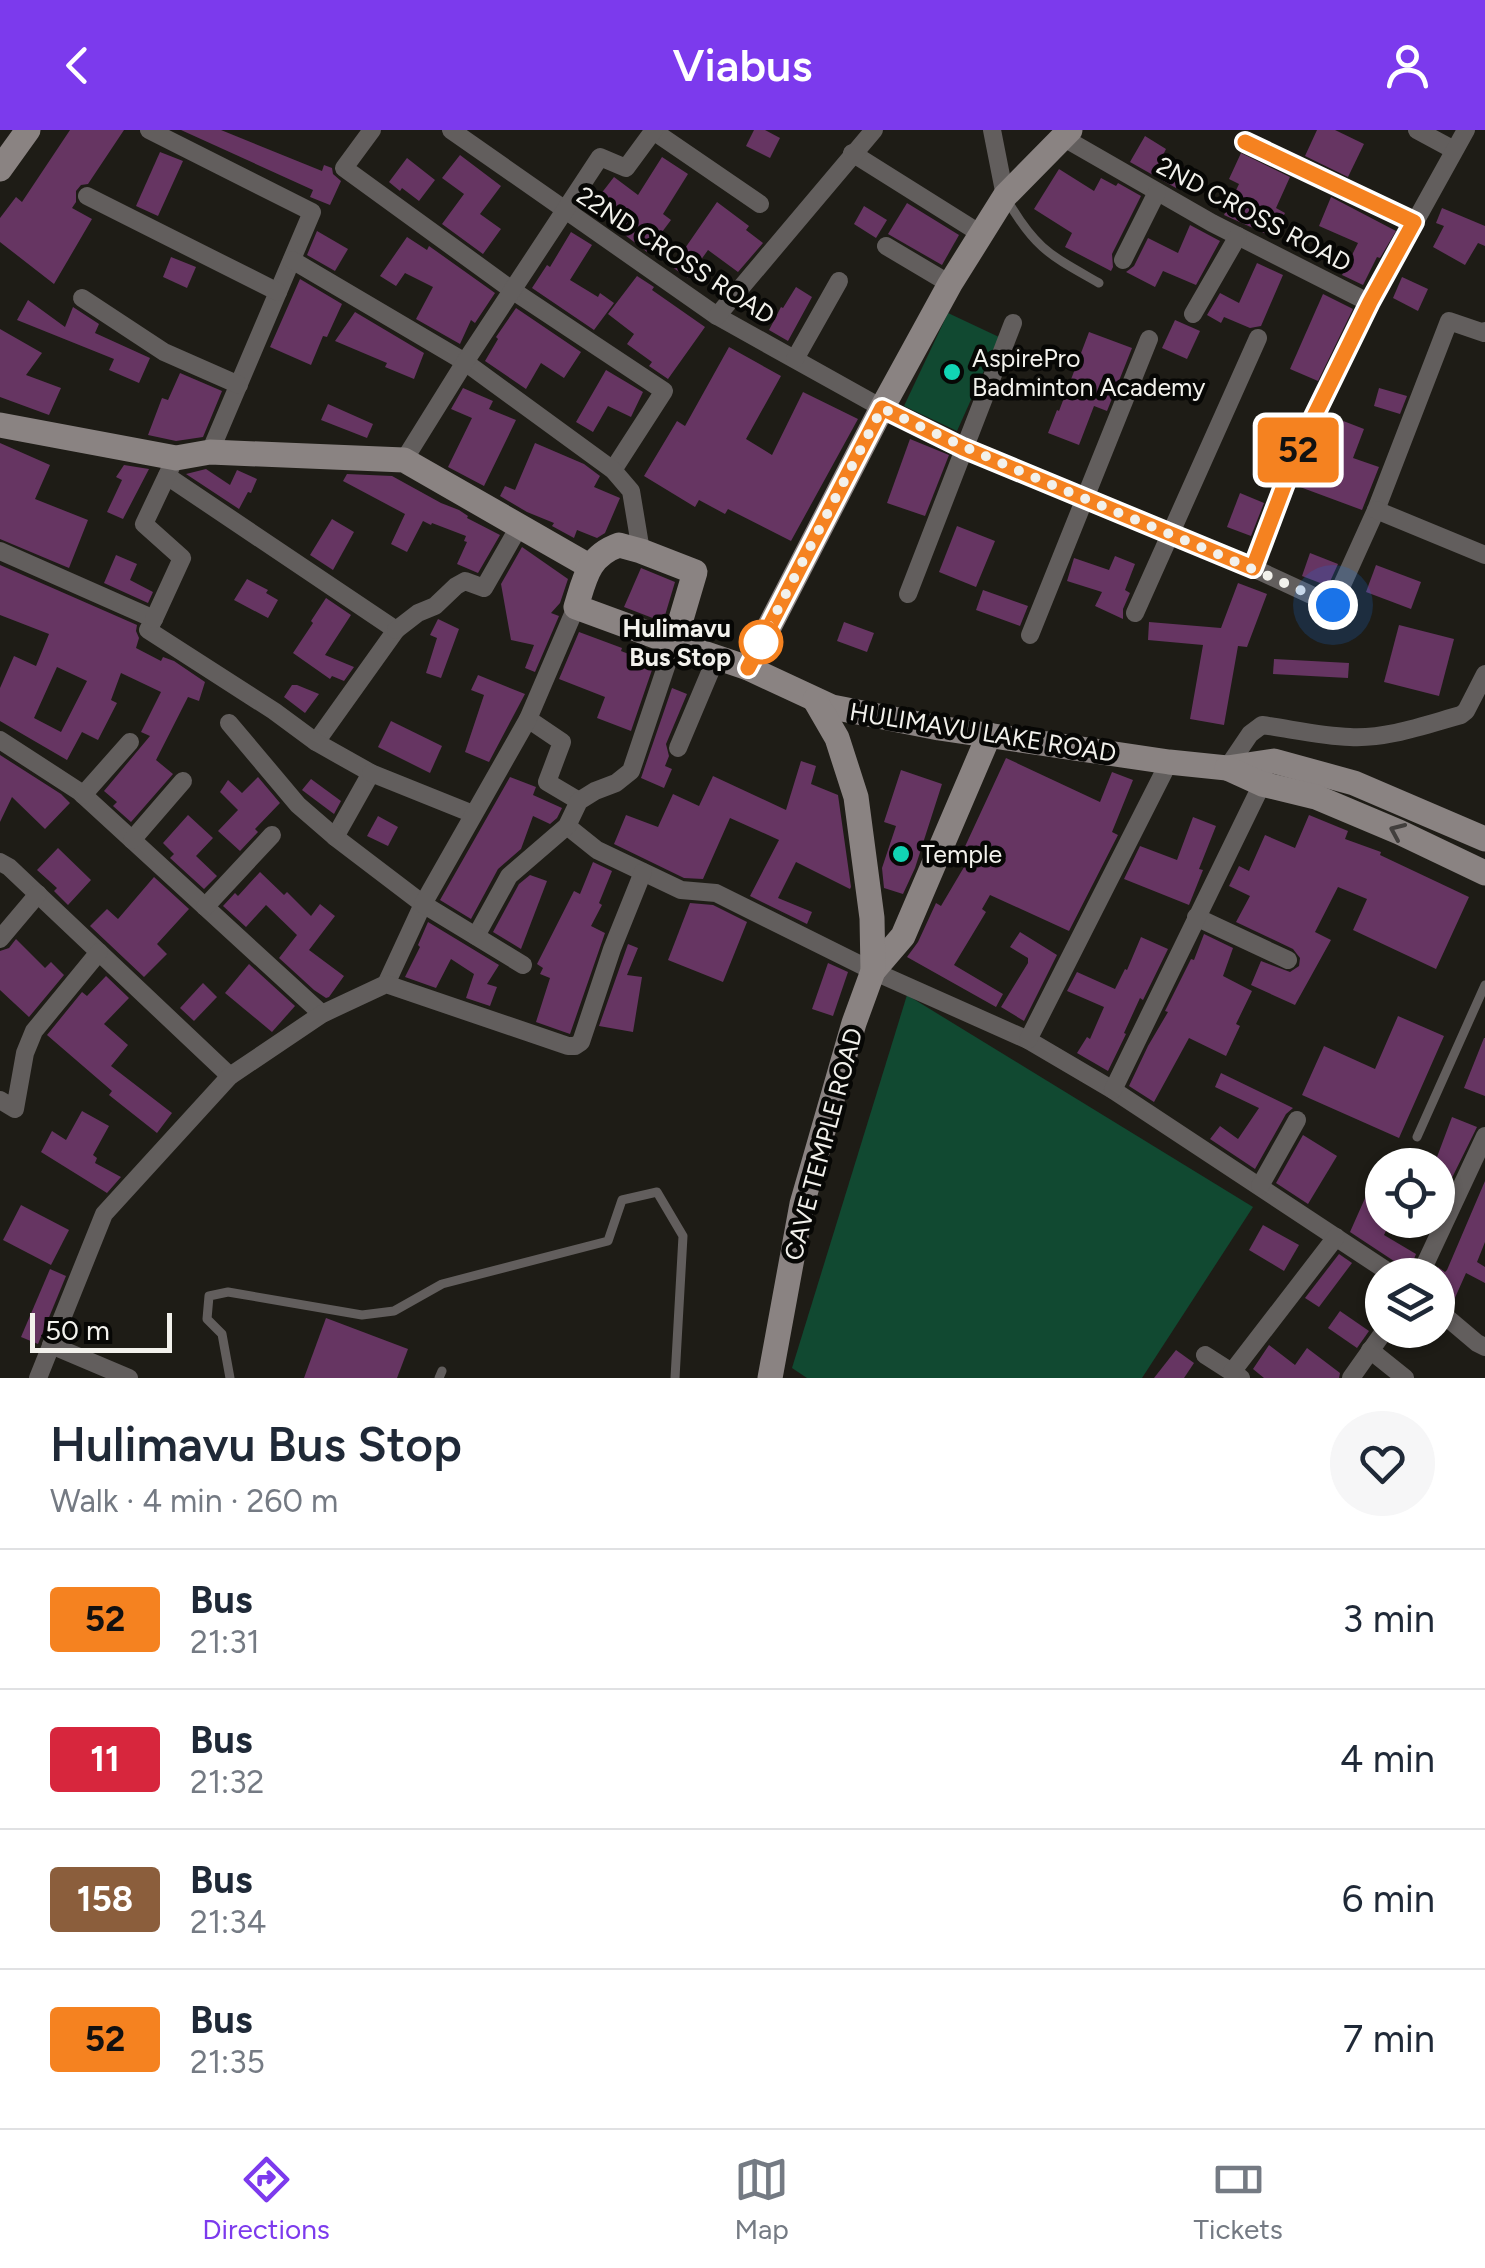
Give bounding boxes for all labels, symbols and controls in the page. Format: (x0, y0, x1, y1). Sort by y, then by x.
icon: back (50, 38, 105, 93)
text: Viabus (673, 38, 812, 92)
icon: person (1380, 38, 1435, 93)
street label: 2ND CROSS ROAD (1152, 150, 1356, 278)
street label: 22ND CROSS ROAD (571, 180, 781, 330)
place label: AspirePro Badminton Academy (972, 343, 1205, 402)
marker: AspirePro Badminton Academy (941, 361, 963, 383)
line badge: 52 (1253, 418, 1343, 482)
text: 52 (1278, 429, 1318, 471)
your location (1308, 580, 1358, 630)
place label: Hulimavu Bus Stop (622, 613, 731, 672)
marker: Hulimavu Bus Stop (740, 621, 782, 663)
street label: HULIMAVU LAKE ROAD (847, 696, 1119, 768)
one-way arrow (1389, 824, 1407, 844)
place label: Temple (921, 839, 1002, 869)
marker: Temple (890, 843, 912, 865)
street label: CAVE TEMPLE ROAD (778, 1024, 868, 1264)
map controls (1365, 1148, 1455, 1348)
button: locate (1365, 1148, 1455, 1238)
button: layers (1365, 1258, 1455, 1348)
scale bar (30, 1308, 172, 1352)
text: 50 m (45, 1313, 110, 1347)
button: heart (1330, 1411, 1435, 1516)
text: Hulimavu Bus Stop (50, 1415, 462, 1473)
text: Walk · 4 min · 260 m (50, 1482, 338, 1520)
text: Bus (190, 1577, 253, 1623)
text: 3 min (1343, 1596, 1435, 1642)
text: 52 (85, 1598, 125, 1640)
text: 21:31 (190, 1623, 260, 1661)
text: Bus (190, 1717, 253, 1763)
text: 4 min (1340, 1736, 1435, 1782)
text: 11 (90, 1738, 120, 1780)
text: 21:32 (190, 1763, 265, 1801)
text: Bus (190, 1857, 253, 1903)
text: 6 min (1342, 1876, 1435, 1922)
text: 158 (77, 1878, 133, 1920)
text: 21:34 (190, 1903, 266, 1941)
text: Bus (190, 1997, 253, 2043)
text: 7 min (1343, 2016, 1435, 2062)
text: 52 (85, 2018, 125, 2060)
text: 21:35 (190, 2043, 265, 2081)
tab: Directions (202, 2152, 330, 2246)
tab: Map (734, 2152, 789, 2246)
tab: Tickets (1194, 2152, 1283, 2246)

